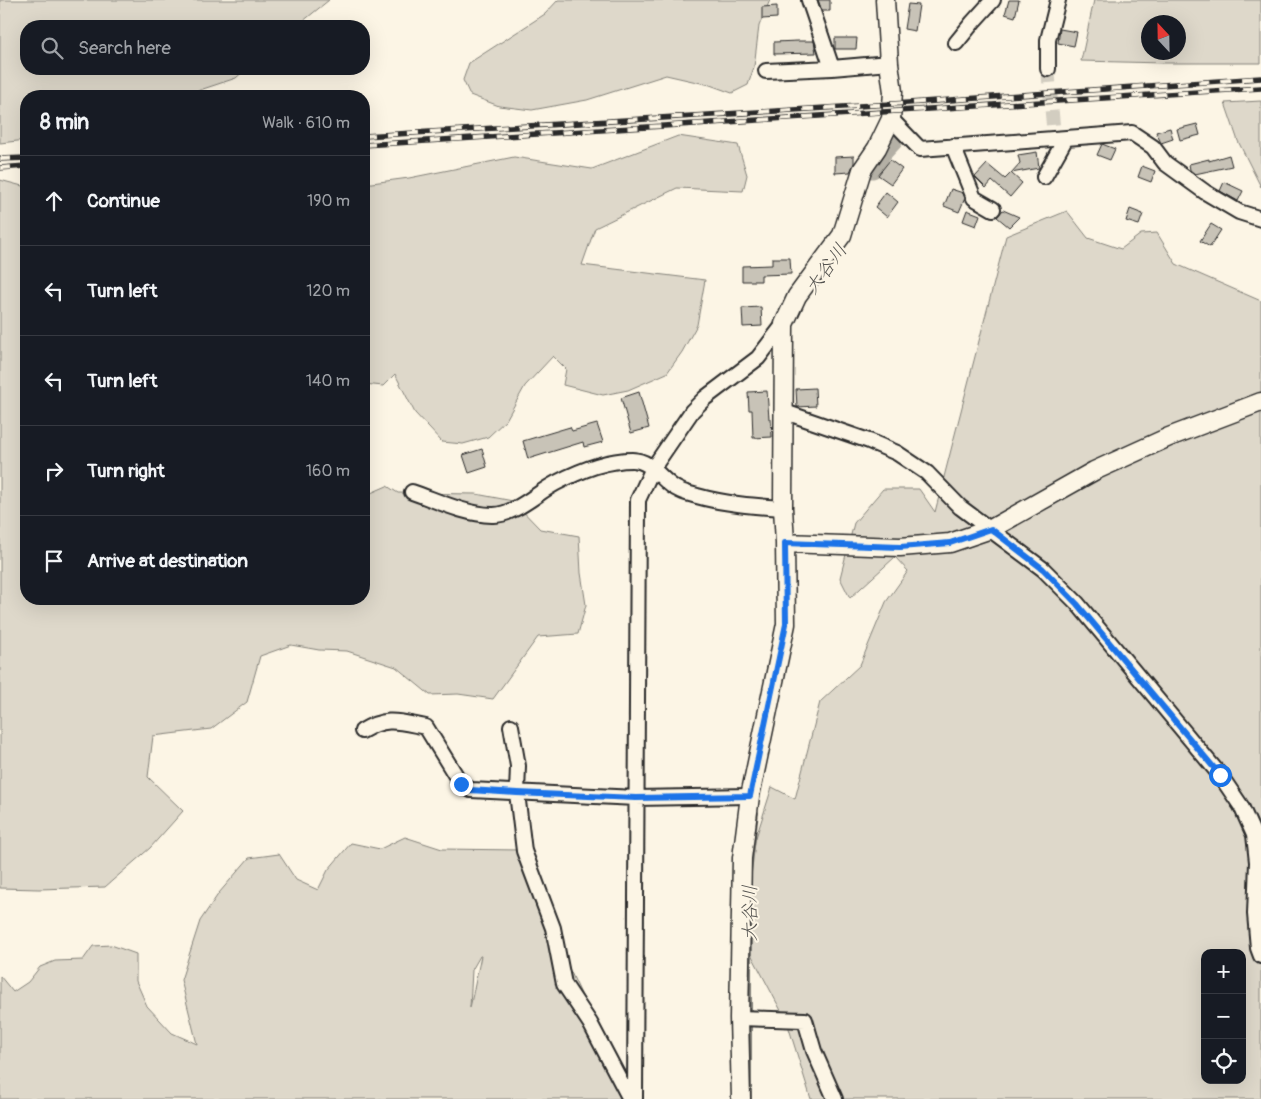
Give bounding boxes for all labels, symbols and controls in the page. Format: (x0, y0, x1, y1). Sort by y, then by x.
north arrow (1141, 15, 1186, 60)
search box (20, 20, 370, 75)
icon: search (38, 34, 66, 62)
text: Search here (78, 36, 171, 60)
text: 8 min (40, 109, 89, 136)
text: Walk · 610 m (262, 113, 350, 133)
icon: ahead (40, 187, 68, 215)
text: Continue (87, 189, 160, 213)
text: 190 m (307, 191, 350, 211)
water label: 大谷川 (800, 239, 852, 299)
icon: left (40, 277, 68, 305)
text: Turn left (87, 279, 157, 303)
text: 120 m (306, 281, 350, 301)
icon: left (40, 367, 68, 395)
text: Turn left (87, 369, 157, 393)
text: 140 m (306, 371, 350, 391)
icon: right (40, 457, 68, 485)
text: Turn right (87, 459, 165, 483)
text: 160 m (306, 461, 350, 481)
icon: arrive (40, 547, 68, 575)
text: Arrive at destination (87, 549, 248, 573)
route start (1209, 764, 1232, 787)
route end (450, 773, 473, 796)
water label: 大谷川 (738, 884, 762, 942)
map controls (1201, 949, 1246, 1084)
button: + (1201, 949, 1246, 994)
button: − (1201, 994, 1246, 1039)
button: locate (1201, 1039, 1246, 1084)

